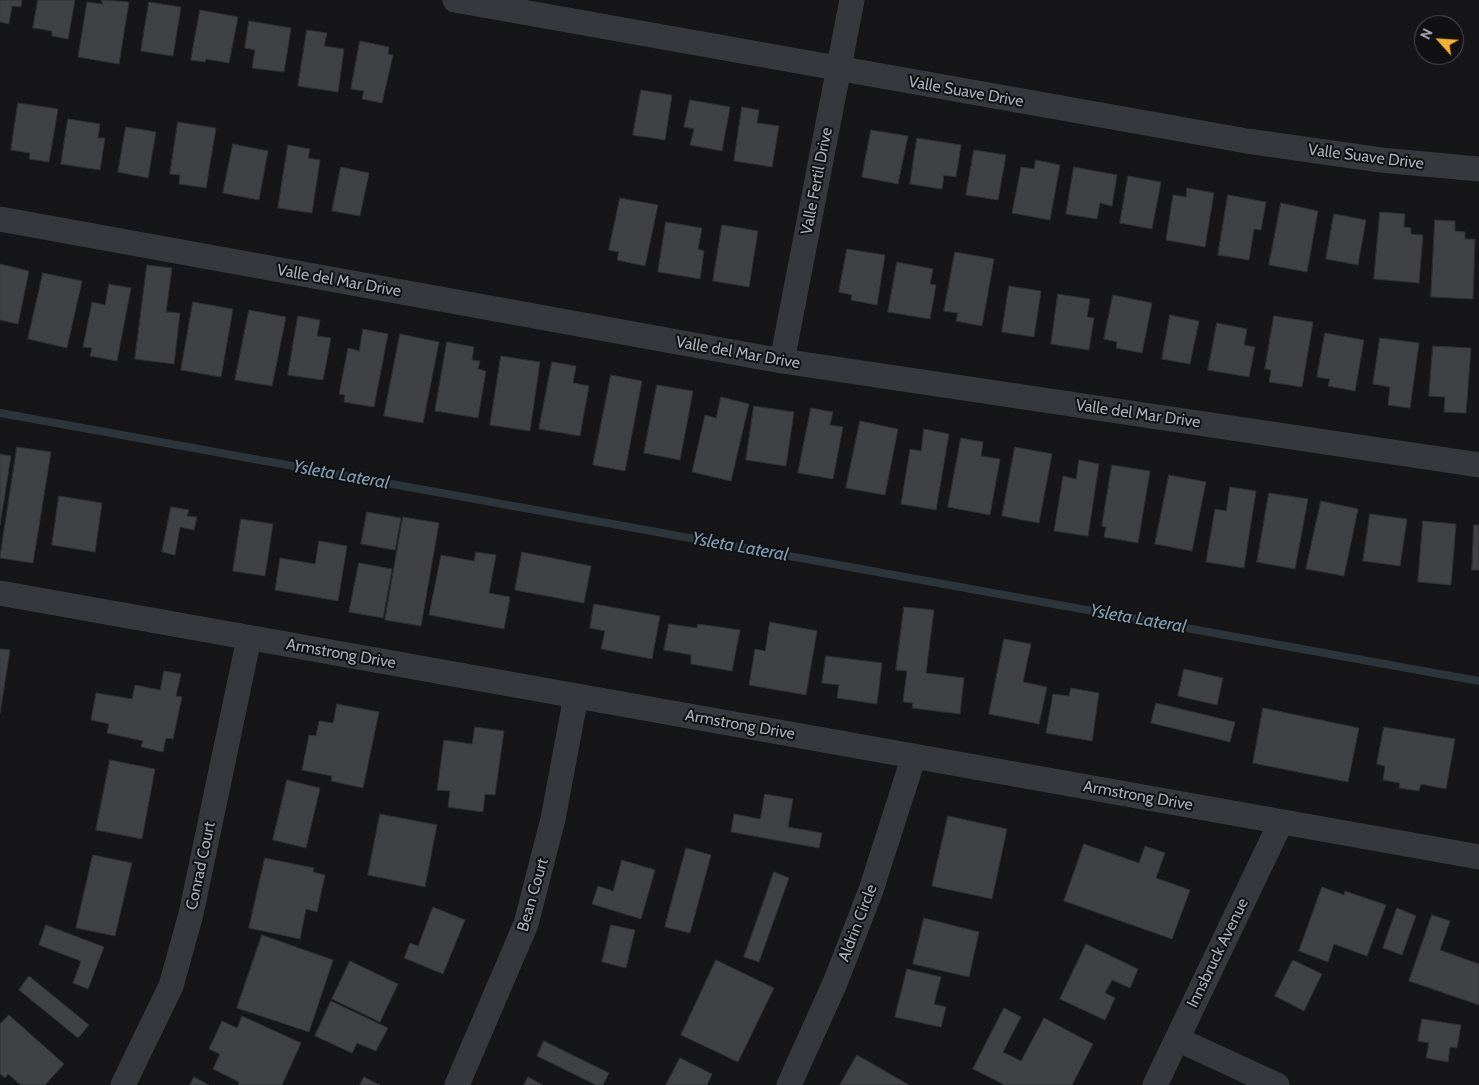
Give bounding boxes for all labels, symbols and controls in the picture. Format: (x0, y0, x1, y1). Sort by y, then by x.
north arrow (1414, 15, 1464, 65)
text: N (1416, 25, 1437, 42)
street label: Valle Suave Drive (907, 72, 1025, 112)
street label: Valle Fertil Drive (797, 126, 837, 236)
street label: Valle Suave Drive (1307, 140, 1425, 174)
street label: Valle del Mar Drive (275, 261, 403, 301)
street label: Valle del Mar Drive (674, 333, 802, 373)
street label: Valle del Mar Drive (1074, 396, 1202, 432)
water label: Ysleta Lateral (291, 456, 391, 494)
water label: Ysleta Lateral (690, 528, 790, 566)
water label: Ysleta Lateral (1088, 600, 1188, 638)
street label: Armstrong Drive (285, 635, 397, 673)
street label: Armstrong Drive (684, 706, 796, 744)
street label: Armstrong Drive (1082, 777, 1194, 815)
street label: Conrad Court (182, 820, 220, 912)
street label: Bean Court (513, 856, 553, 934)
street label: Aldrin Circle (835, 882, 881, 964)
street label: Innsbruck Avenue (1183, 895, 1253, 1011)

